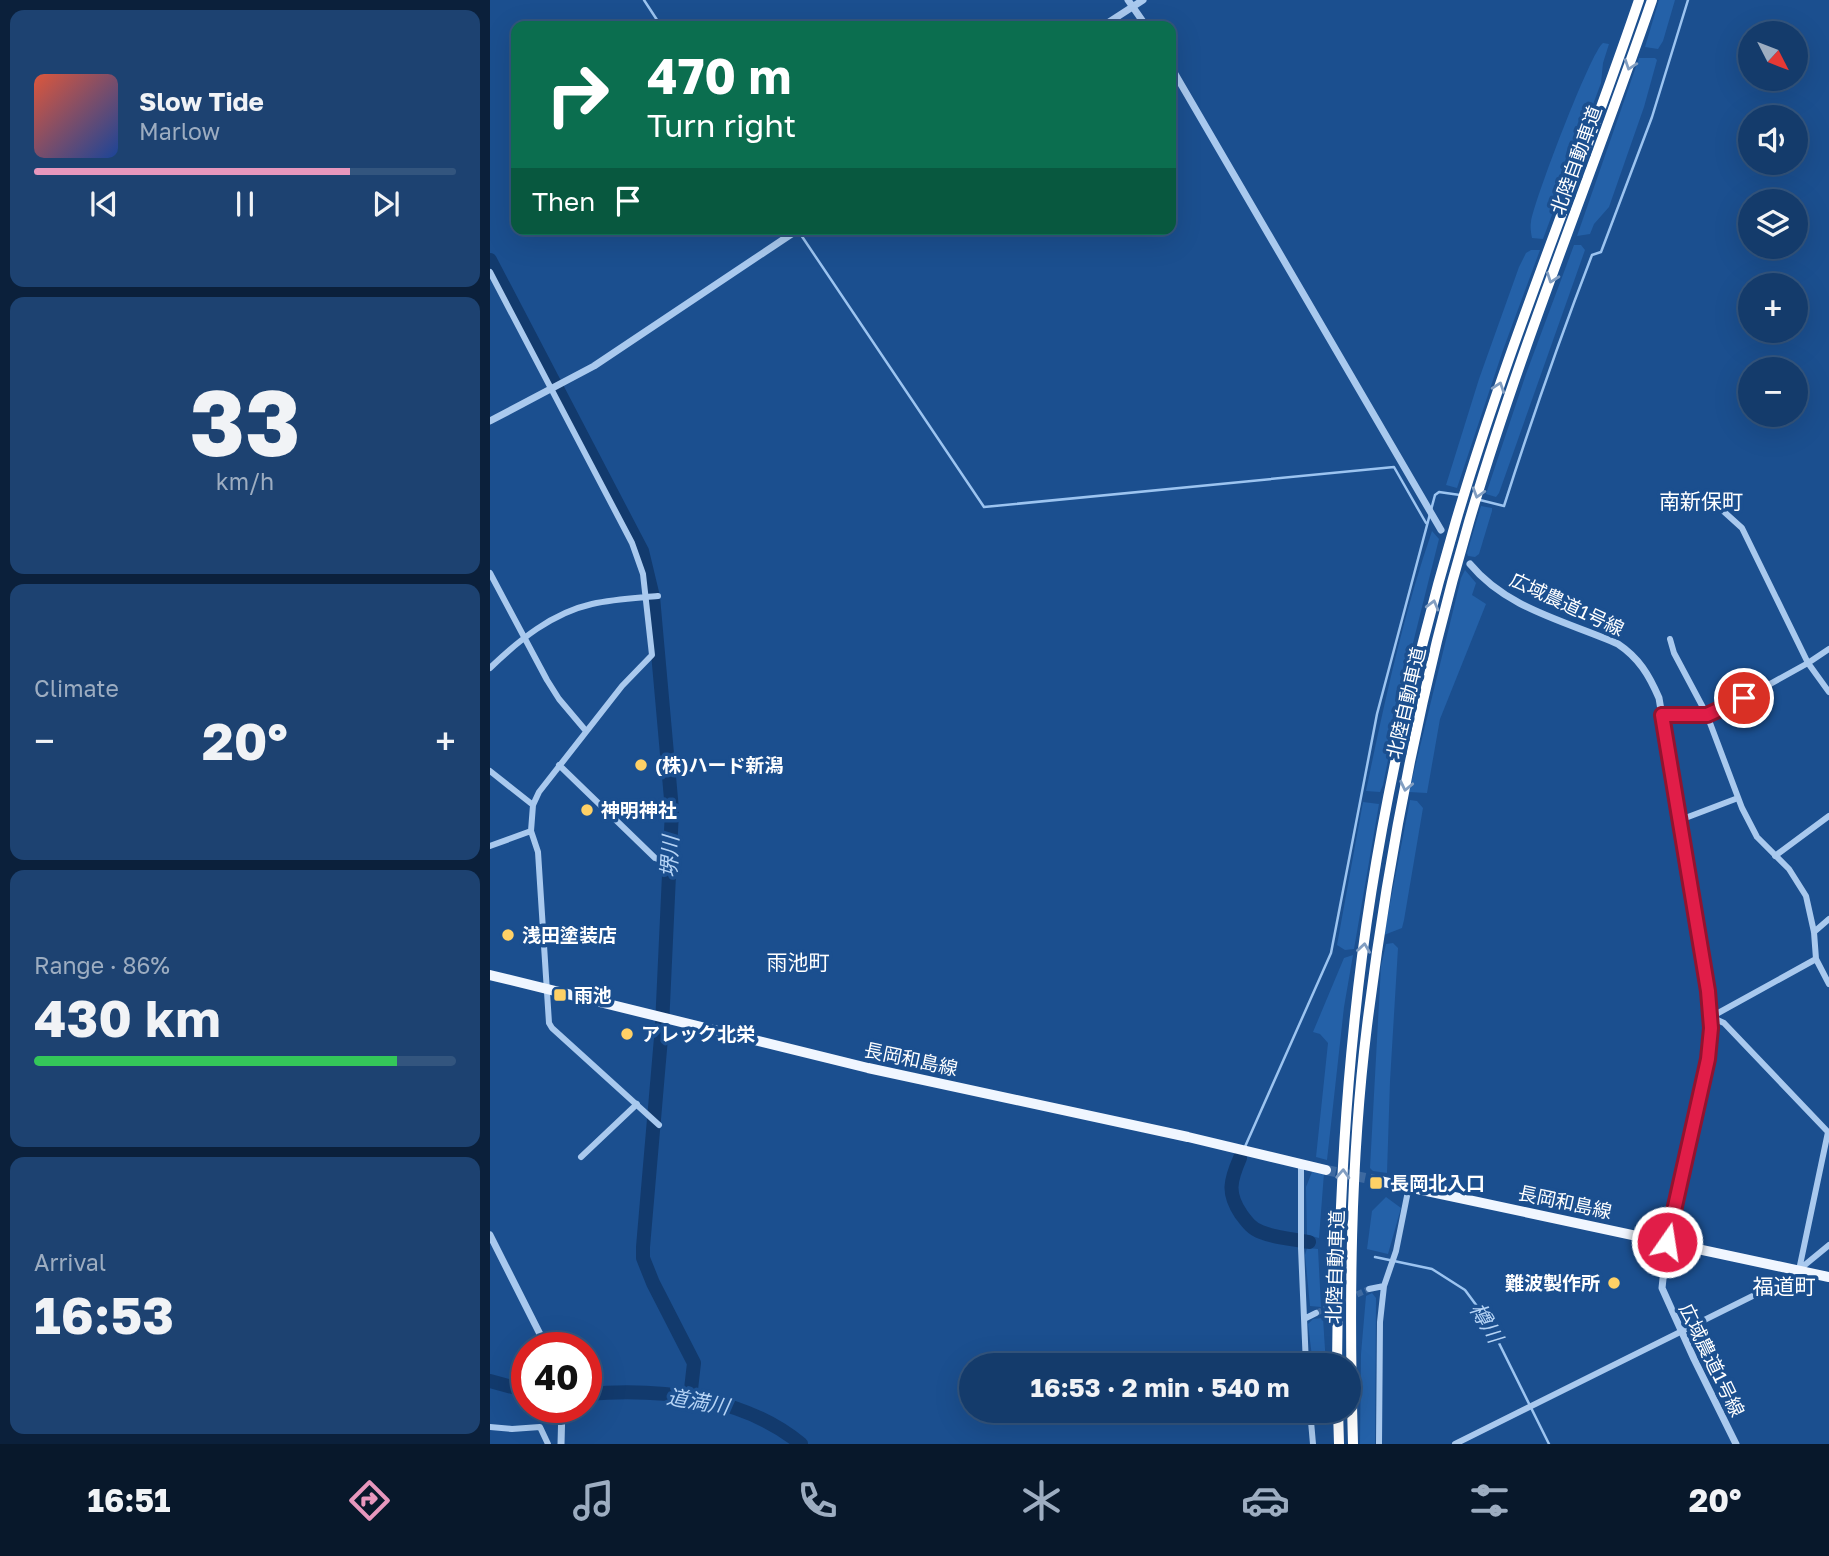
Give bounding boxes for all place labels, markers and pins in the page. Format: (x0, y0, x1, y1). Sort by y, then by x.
pin (1714, 668, 1774, 728)
place label: (株)ハード新潟 (655, 753, 783, 776)
marker: (株)ハード新潟 (633, 757, 649, 773)
place label: 神明神社 (601, 798, 677, 821)
marker: 神明神社 (579, 802, 595, 818)
place label: 浅田塗装店 (522, 923, 617, 946)
marker: 浅田塗装店 (500, 927, 516, 943)
place label: 雨池 (574, 983, 612, 1006)
marker: 雨池 (552, 987, 568, 1003)
place label: アレック北栄 (641, 1022, 755, 1045)
marker: アレック北栄 (619, 1026, 635, 1042)
place label: 長岡北入口 (1390, 1171, 1485, 1194)
marker: 長岡北入口 (1368, 1175, 1384, 1191)
place label: 難波製作所 (1505, 1271, 1600, 1294)
marker: 難波製作所 (1606, 1275, 1622, 1291)

